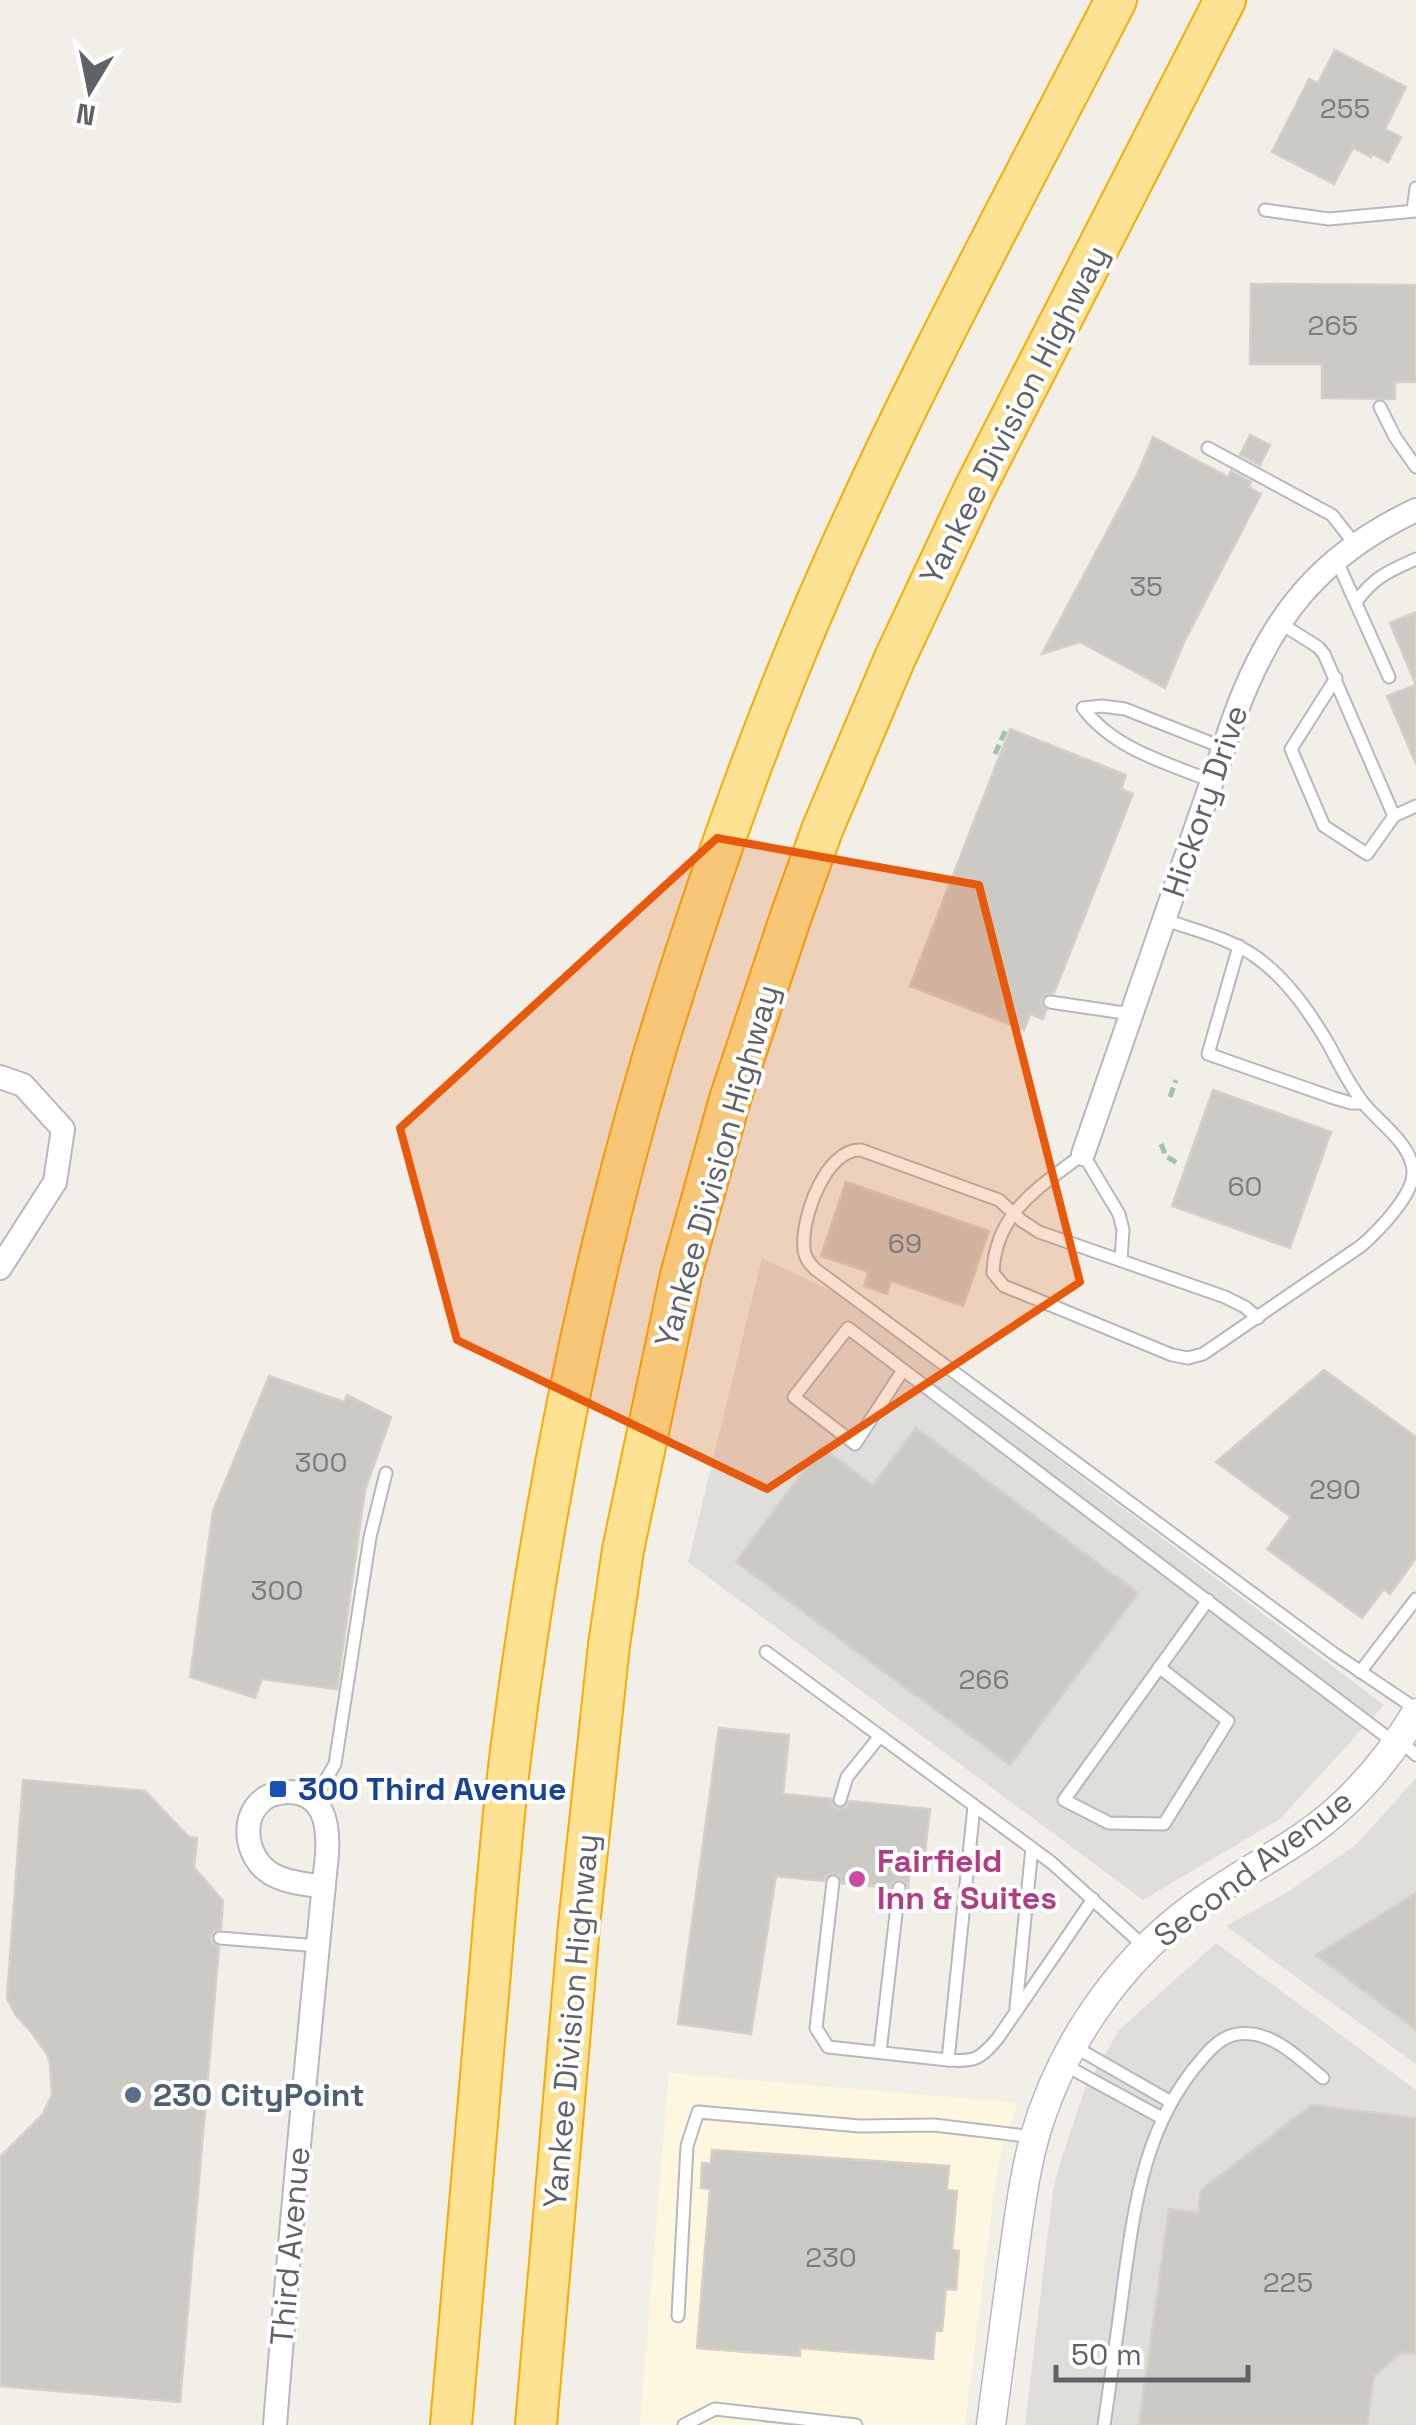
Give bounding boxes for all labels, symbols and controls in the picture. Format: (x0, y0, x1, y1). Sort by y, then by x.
north arrow (40, 40, 140, 140)
house number: 255 (1320, 90, 1370, 126)
text: N (73, 95, 98, 134)
street label: Yankee Division Highway (911, 239, 1117, 591)
house number: 265 (1308, 307, 1358, 343)
house number: 35 (1129, 568, 1163, 604)
street label: Hickory Drive (1153, 700, 1257, 902)
street label: Yankee Division Highway (646, 980, 788, 1352)
house number: 60 (1227, 1168, 1263, 1204)
house number: 69 (888, 1225, 922, 1261)
house number: 300 (295, 1444, 347, 1480)
house number: 290 (1309, 1471, 1361, 1507)
house number: 300 (251, 1572, 303, 1608)
house number: 266 (958, 1661, 1010, 1697)
place label: 300 Third Avenue (298, 1769, 567, 1809)
marker: 300 Third Avenue (267, 1778, 289, 1800)
street label: Second Avenue (1146, 1780, 1360, 1956)
street label: Yankee Division Highway (535, 1832, 607, 2210)
place label: Fairfield Inn & Suites (877, 1841, 1057, 1918)
marker: Fairfield Inn & Suites (846, 1868, 868, 1890)
place label: 230 CityPoint (153, 2075, 365, 2115)
marker: 230 CityPoint (122, 2084, 144, 2106)
street label: Third Avenue (261, 2145, 319, 2347)
house number: 230 (805, 2239, 857, 2275)
house number: 225 (1263, 2264, 1313, 2300)
scale bar (1056, 2320, 1248, 2382)
text: 50 m (1071, 2335, 1142, 2374)

